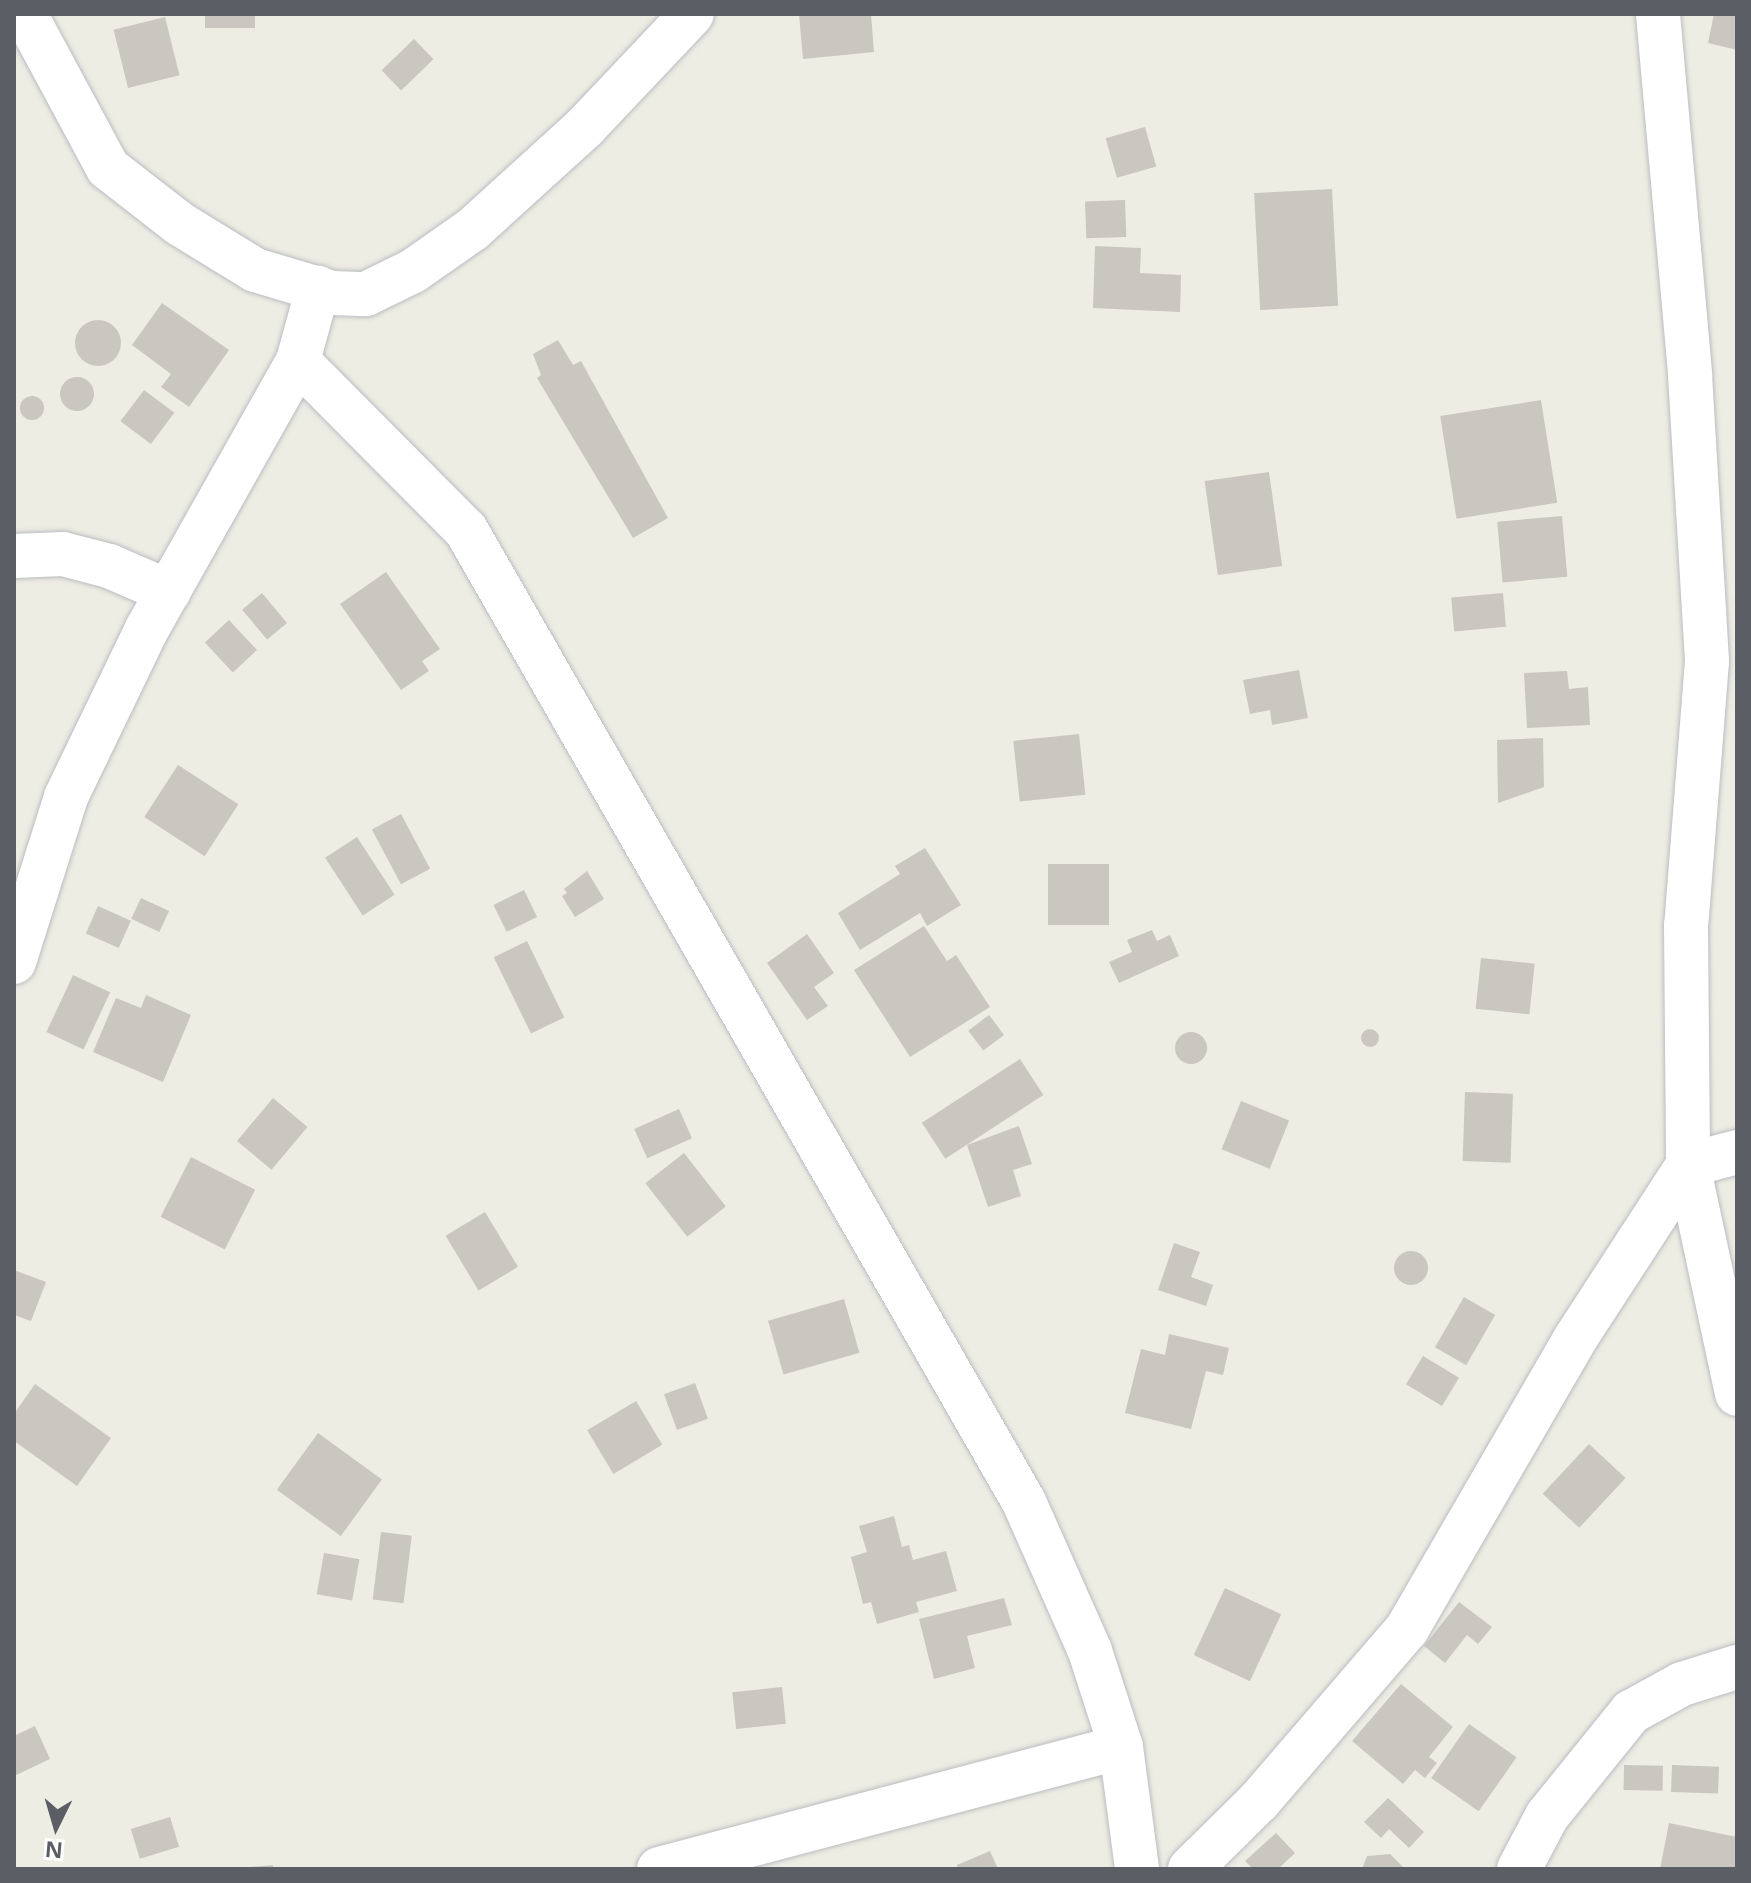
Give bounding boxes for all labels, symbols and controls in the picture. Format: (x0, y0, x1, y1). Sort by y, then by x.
north arrow (16, 1787, 96, 1867)
text: N (44, 1835, 64, 1867)

